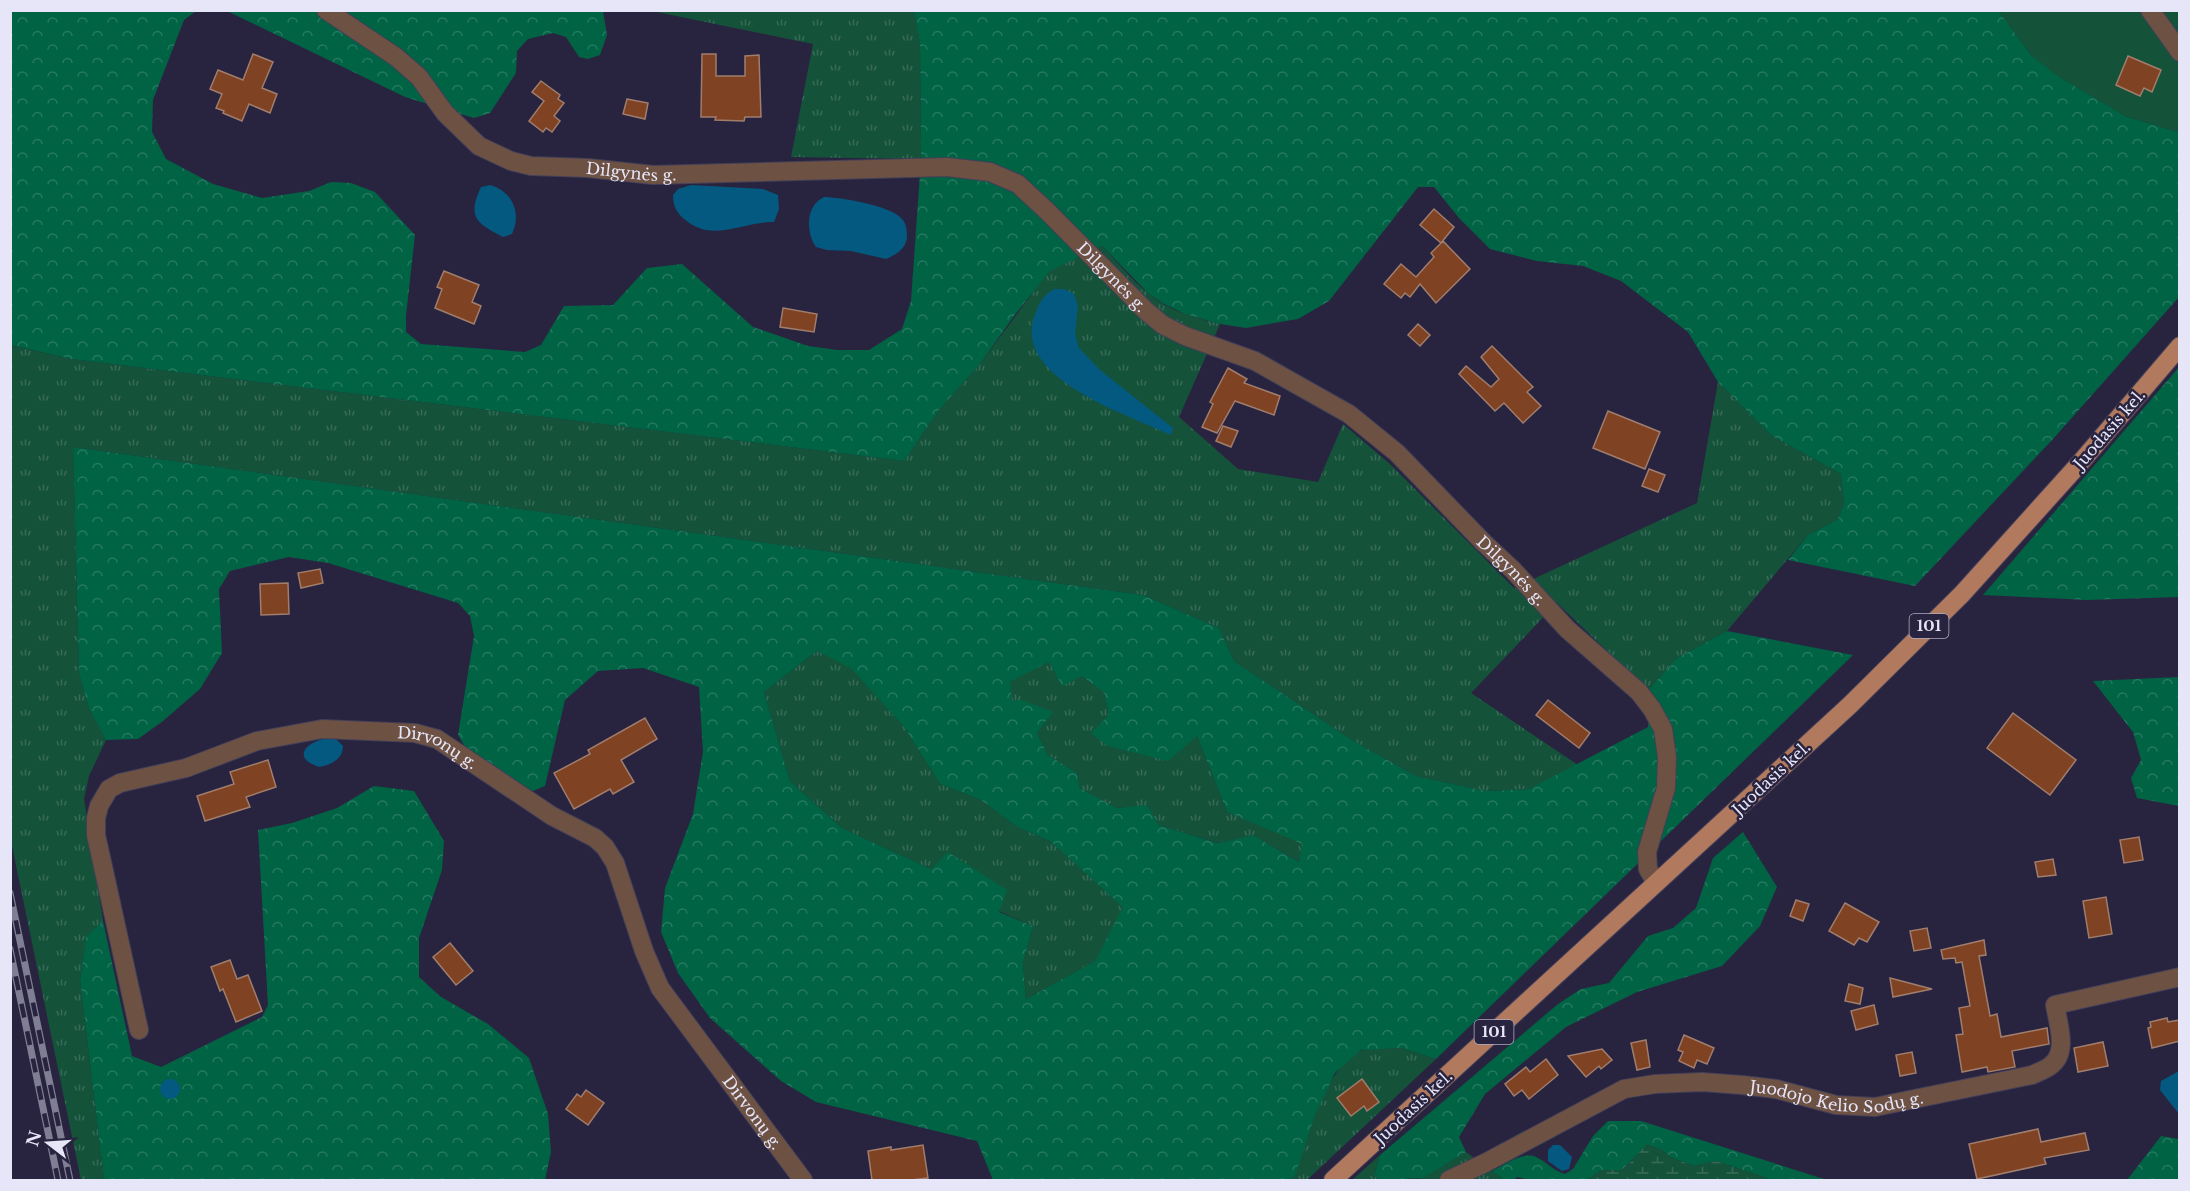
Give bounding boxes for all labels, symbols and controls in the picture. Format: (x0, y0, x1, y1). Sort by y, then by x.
street label: Dilgynės g. (585, 158, 677, 185)
street label: Dilgynės g. (1073, 238, 1151, 316)
street label: Juodasis kel. (2068, 385, 2149, 475)
street label: Dilgynės g. (1473, 531, 1551, 610)
road number: 101 (1910, 614, 1948, 638)
street label: Dirvonų g. (397, 722, 481, 773)
street label: Juodasis kel. (1726, 737, 1814, 821)
road number: 101 (1474, 1020, 1514, 1044)
street label: Juodasis kel. (1368, 1066, 1456, 1150)
street label: Dirvonų g. (719, 1071, 787, 1153)
street label: Juodojo Kelio Sodų g. (1747, 1076, 1925, 1117)
north arrow (18, 1113, 78, 1173)
text: N (22, 1128, 45, 1149)

